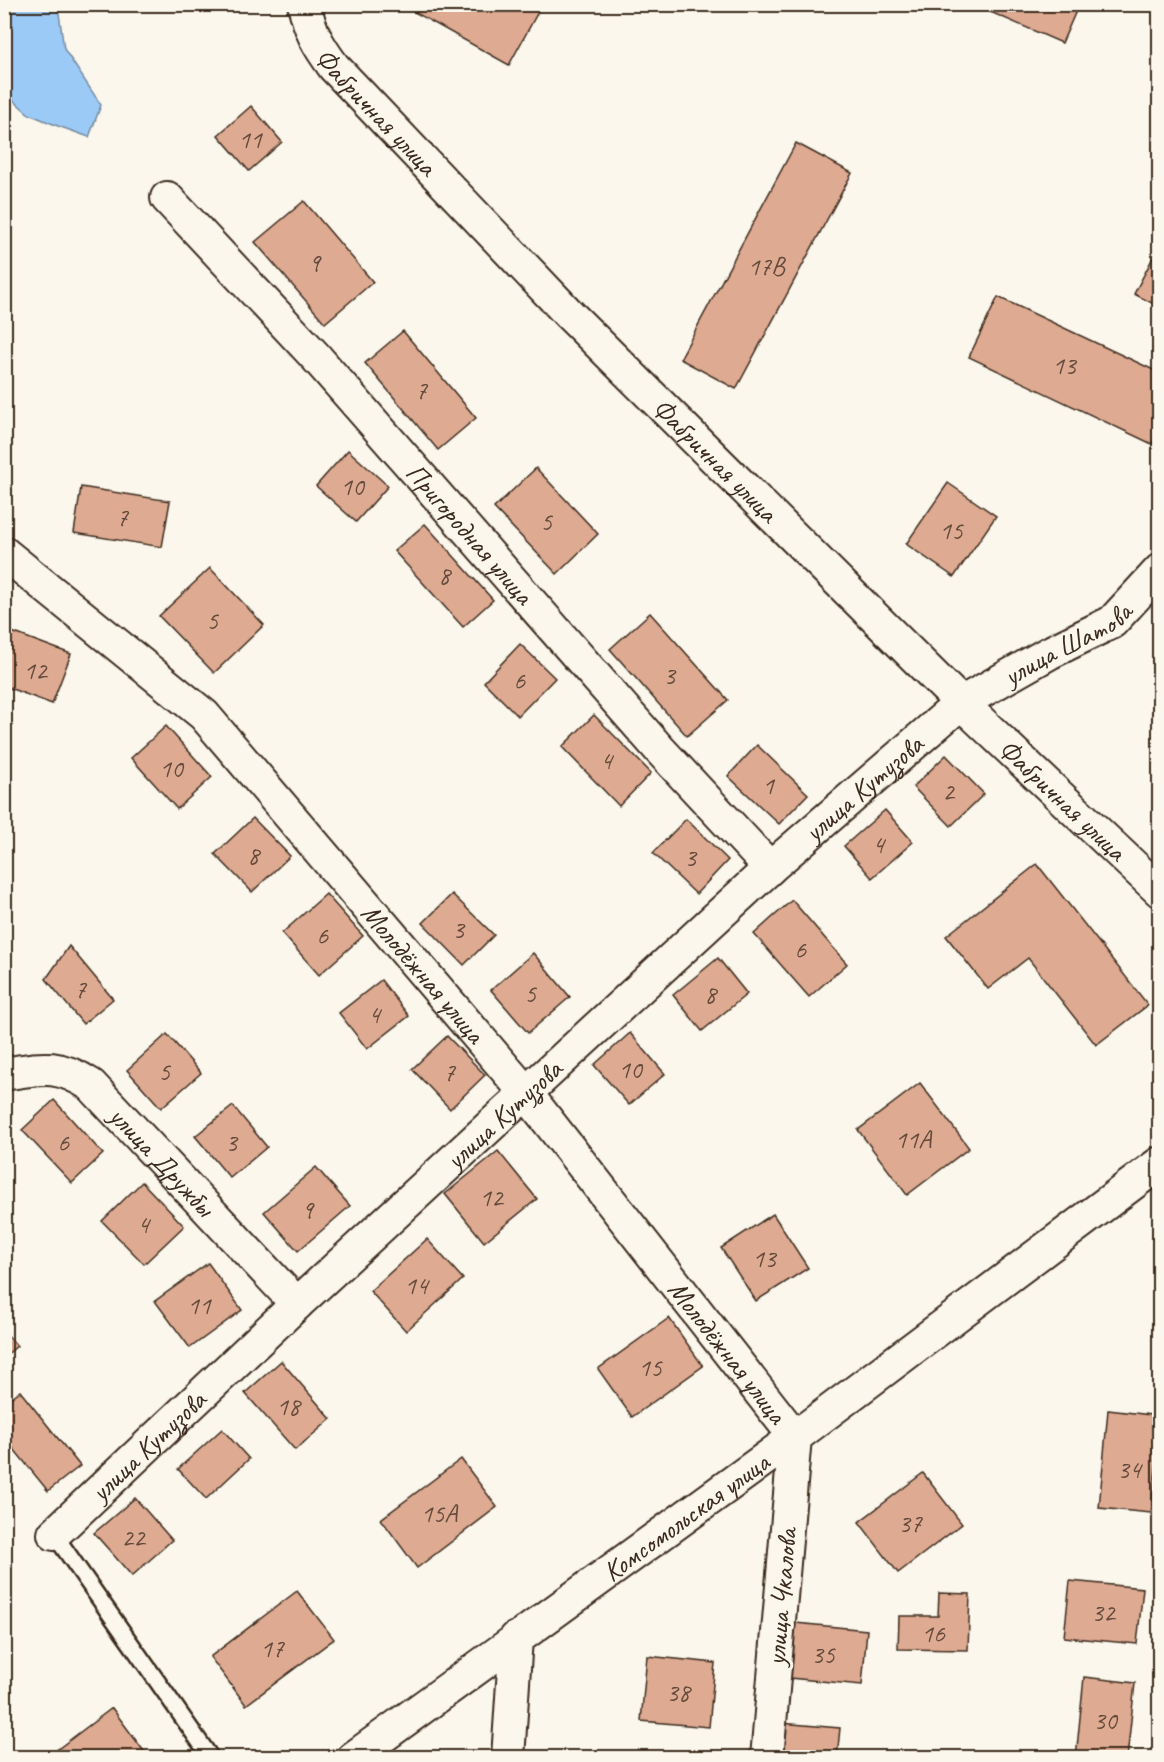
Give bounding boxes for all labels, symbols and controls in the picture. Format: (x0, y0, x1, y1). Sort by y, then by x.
street label: Фабричная улица (308, 41, 446, 184)
house number: 11 (238, 123, 263, 156)
house number: 9 (308, 246, 322, 279)
house number: 17В (748, 250, 786, 283)
house number: 13 (1052, 349, 1078, 382)
house number: 7 (415, 374, 428, 407)
street label: Фабричная улица (646, 390, 787, 530)
street label: Пригородная улица (399, 455, 543, 612)
house number: 10 (340, 470, 366, 503)
house number: 7 (116, 501, 129, 534)
house number: 5 (540, 505, 553, 538)
house number: 15 (939, 514, 964, 547)
house number: 8 (438, 559, 452, 592)
street label: улица Шатова (995, 593, 1141, 694)
house number: 5 (206, 604, 219, 637)
house number: 12 (23, 654, 49, 687)
house number: 3 (663, 659, 677, 692)
house number: 6 (513, 664, 526, 697)
street label: улица Кутузова (795, 725, 931, 850)
street label: Фабричная улица (992, 731, 1135, 869)
house number: 4 (600, 744, 614, 777)
house number: 10 (159, 752, 185, 785)
house number: 1 (762, 769, 775, 802)
house number: 2 (942, 775, 956, 808)
house number: 4 (872, 828, 886, 861)
house number: 8 (247, 839, 261, 872)
house number: 3 (684, 841, 698, 874)
street label: Молодёжная улица (354, 896, 494, 1051)
house number: 3 (452, 913, 466, 946)
house number: 6 (316, 919, 329, 952)
house number: 6 (794, 933, 807, 966)
house number: 7 (74, 973, 87, 1006)
house number: 5 (524, 977, 537, 1010)
house number: 8 (704, 978, 718, 1011)
house number: 4 (368, 998, 382, 1031)
street label: улица Кутузова (436, 1050, 570, 1178)
house number: 10 (618, 1053, 644, 1086)
house number: 5 (158, 1055, 171, 1088)
house number: 7 (443, 1056, 456, 1089)
street label: улица Дружбы (101, 1097, 224, 1225)
house number: 11А (895, 1123, 933, 1156)
house number: 6 (57, 1126, 70, 1159)
house number: 3 (225, 1126, 239, 1159)
house number: 12 (479, 1181, 505, 1214)
house number: 9 (301, 1193, 315, 1226)
house number: 4 (137, 1208, 151, 1241)
house number: 13 (752, 1242, 778, 1275)
house number: 14 (404, 1269, 430, 1302)
street label: Молодёжная улица (661, 1273, 796, 1432)
house number: 11 (187, 1289, 212, 1322)
house number: 15 (638, 1351, 663, 1384)
street label: улица Кутузова (81, 1381, 214, 1510)
house number: 18 (276, 1390, 302, 1423)
street label: Комсомольская улица (595, 1443, 777, 1589)
house number: 34 (1117, 1453, 1143, 1486)
house number: 15А (421, 1497, 459, 1530)
house number: 37 (898, 1507, 923, 1540)
house number: 22 (121, 1521, 147, 1554)
street label: улица Чкалова (757, 1524, 805, 1669)
house number: 32 (1091, 1596, 1117, 1629)
house number: 16 (921, 1617, 946, 1650)
house number: 17 (260, 1632, 285, 1665)
house number: 35 (811, 1638, 836, 1671)
house number: 38 (666, 1676, 692, 1709)
house number: 30 (1093, 1704, 1119, 1737)

